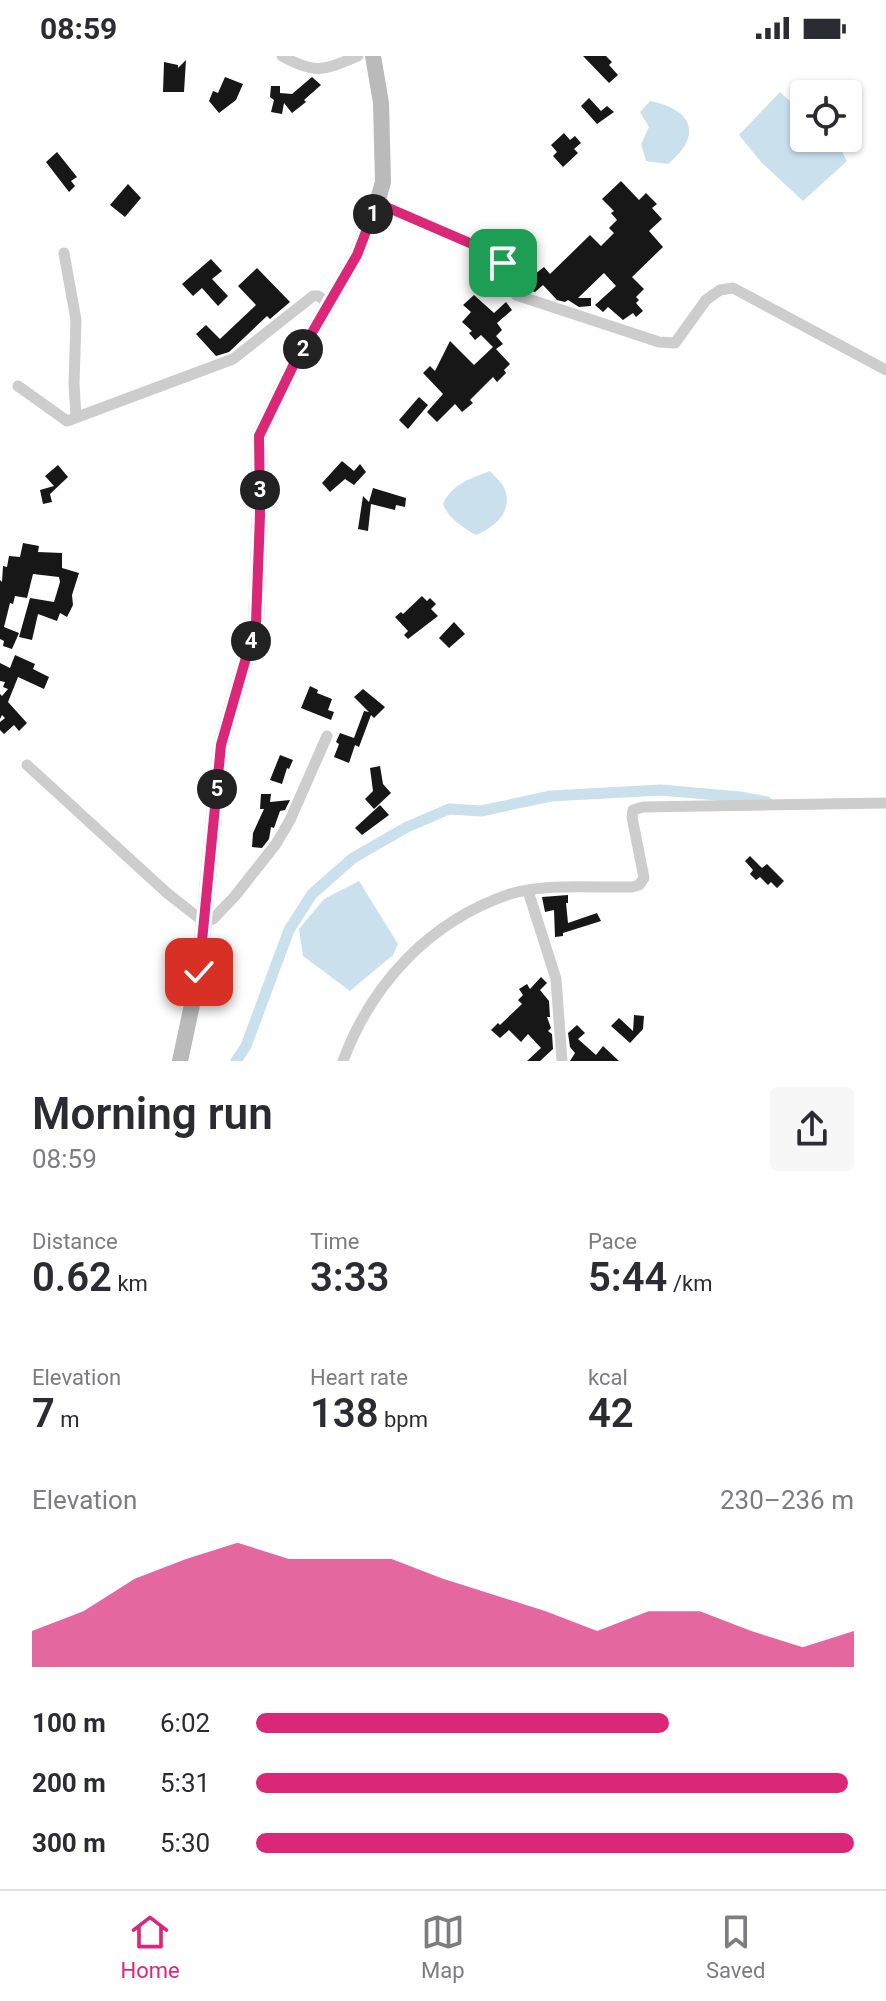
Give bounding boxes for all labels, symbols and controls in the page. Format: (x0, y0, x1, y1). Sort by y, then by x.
text: 08:59 (40, 11, 117, 46)
map controls (790, 80, 862, 152)
button: locate (790, 80, 862, 152)
pin: 1 (353, 194, 393, 234)
text: 1 (367, 201, 379, 226)
pin (469, 229, 537, 297)
icon: arrive (481, 241, 525, 285)
pin: 2 (283, 329, 323, 369)
text: 2 (297, 336, 309, 361)
pin: 3 (240, 470, 280, 510)
text: 3 (254, 477, 266, 502)
pin: 4 (231, 621, 271, 661)
text: 4 (245, 628, 257, 653)
pin: 5 (197, 769, 237, 809)
text: 5 (211, 776, 223, 801)
pin (165, 938, 233, 1006)
icon: check (177, 950, 221, 994)
button: share (770, 1087, 854, 1171)
text: Morning run (32, 1088, 273, 1140)
text: 08:59 (32, 1144, 97, 1174)
text: Distance (32, 1229, 118, 1254)
text: Time (310, 1229, 359, 1254)
text: Pace (588, 1229, 637, 1254)
text: 0.62 (32, 1254, 112, 1301)
text: 3:33 (310, 1254, 389, 1301)
text: 5:44 (588, 1254, 667, 1301)
text: km (112, 1271, 148, 1296)
text: /km (667, 1271, 712, 1296)
text: Elevation (32, 1365, 121, 1390)
text: Heart rate (310, 1365, 408, 1390)
text: kcal (588, 1365, 628, 1390)
text: 7 (32, 1390, 55, 1437)
text: 138 (310, 1390, 379, 1437)
text: 42 (588, 1390, 634, 1437)
text: m (55, 1407, 80, 1432)
text: bpm (379, 1407, 428, 1432)
text: Elevation (32, 1485, 137, 1515)
text: 230–236 m (720, 1485, 854, 1515)
text: 100 m (32, 1708, 106, 1738)
text: 6:02 (160, 1708, 210, 1738)
text: 200 m (32, 1768, 106, 1798)
text: 5:31 (160, 1768, 210, 1798)
text: 300 m (32, 1828, 106, 1858)
text: 5:30 (160, 1828, 210, 1858)
tab: Home (121, 1910, 180, 1983)
tab: Map (421, 1910, 465, 1983)
tab: Saved (706, 1910, 765, 1983)

